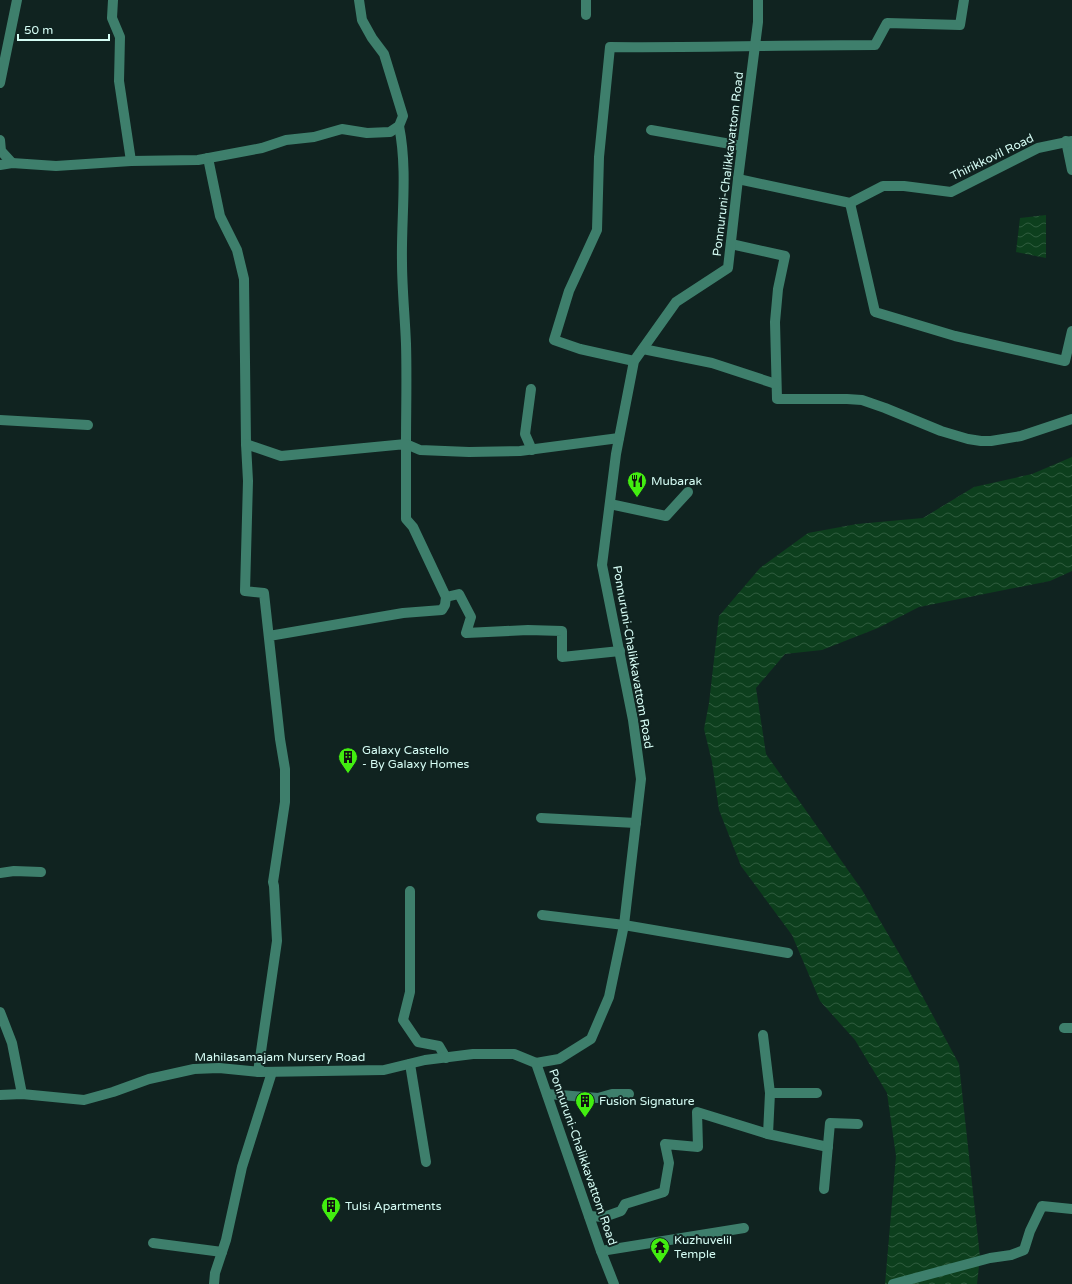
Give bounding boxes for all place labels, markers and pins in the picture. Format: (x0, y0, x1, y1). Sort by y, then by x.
restaurant icon: Mubarak (626, 470, 648, 498)
place label: Mubarak (651, 474, 702, 488)
place label: Galaxy Castello - By Galaxy Homes (362, 743, 470, 771)
building icon: Galaxy Castello - By Galaxy Homes (337, 746, 359, 774)
building icon: Fusion Signature (574, 1090, 596, 1118)
place label: Fusion Signature (599, 1094, 695, 1108)
building icon: Tulsi Apartments (320, 1195, 342, 1223)
place label: Tulsi Apartments (345, 1199, 442, 1213)
place label: Kuzhuvelil Temple (674, 1233, 732, 1261)
temple icon: Kuzhuvelil Temple (649, 1236, 671, 1264)

